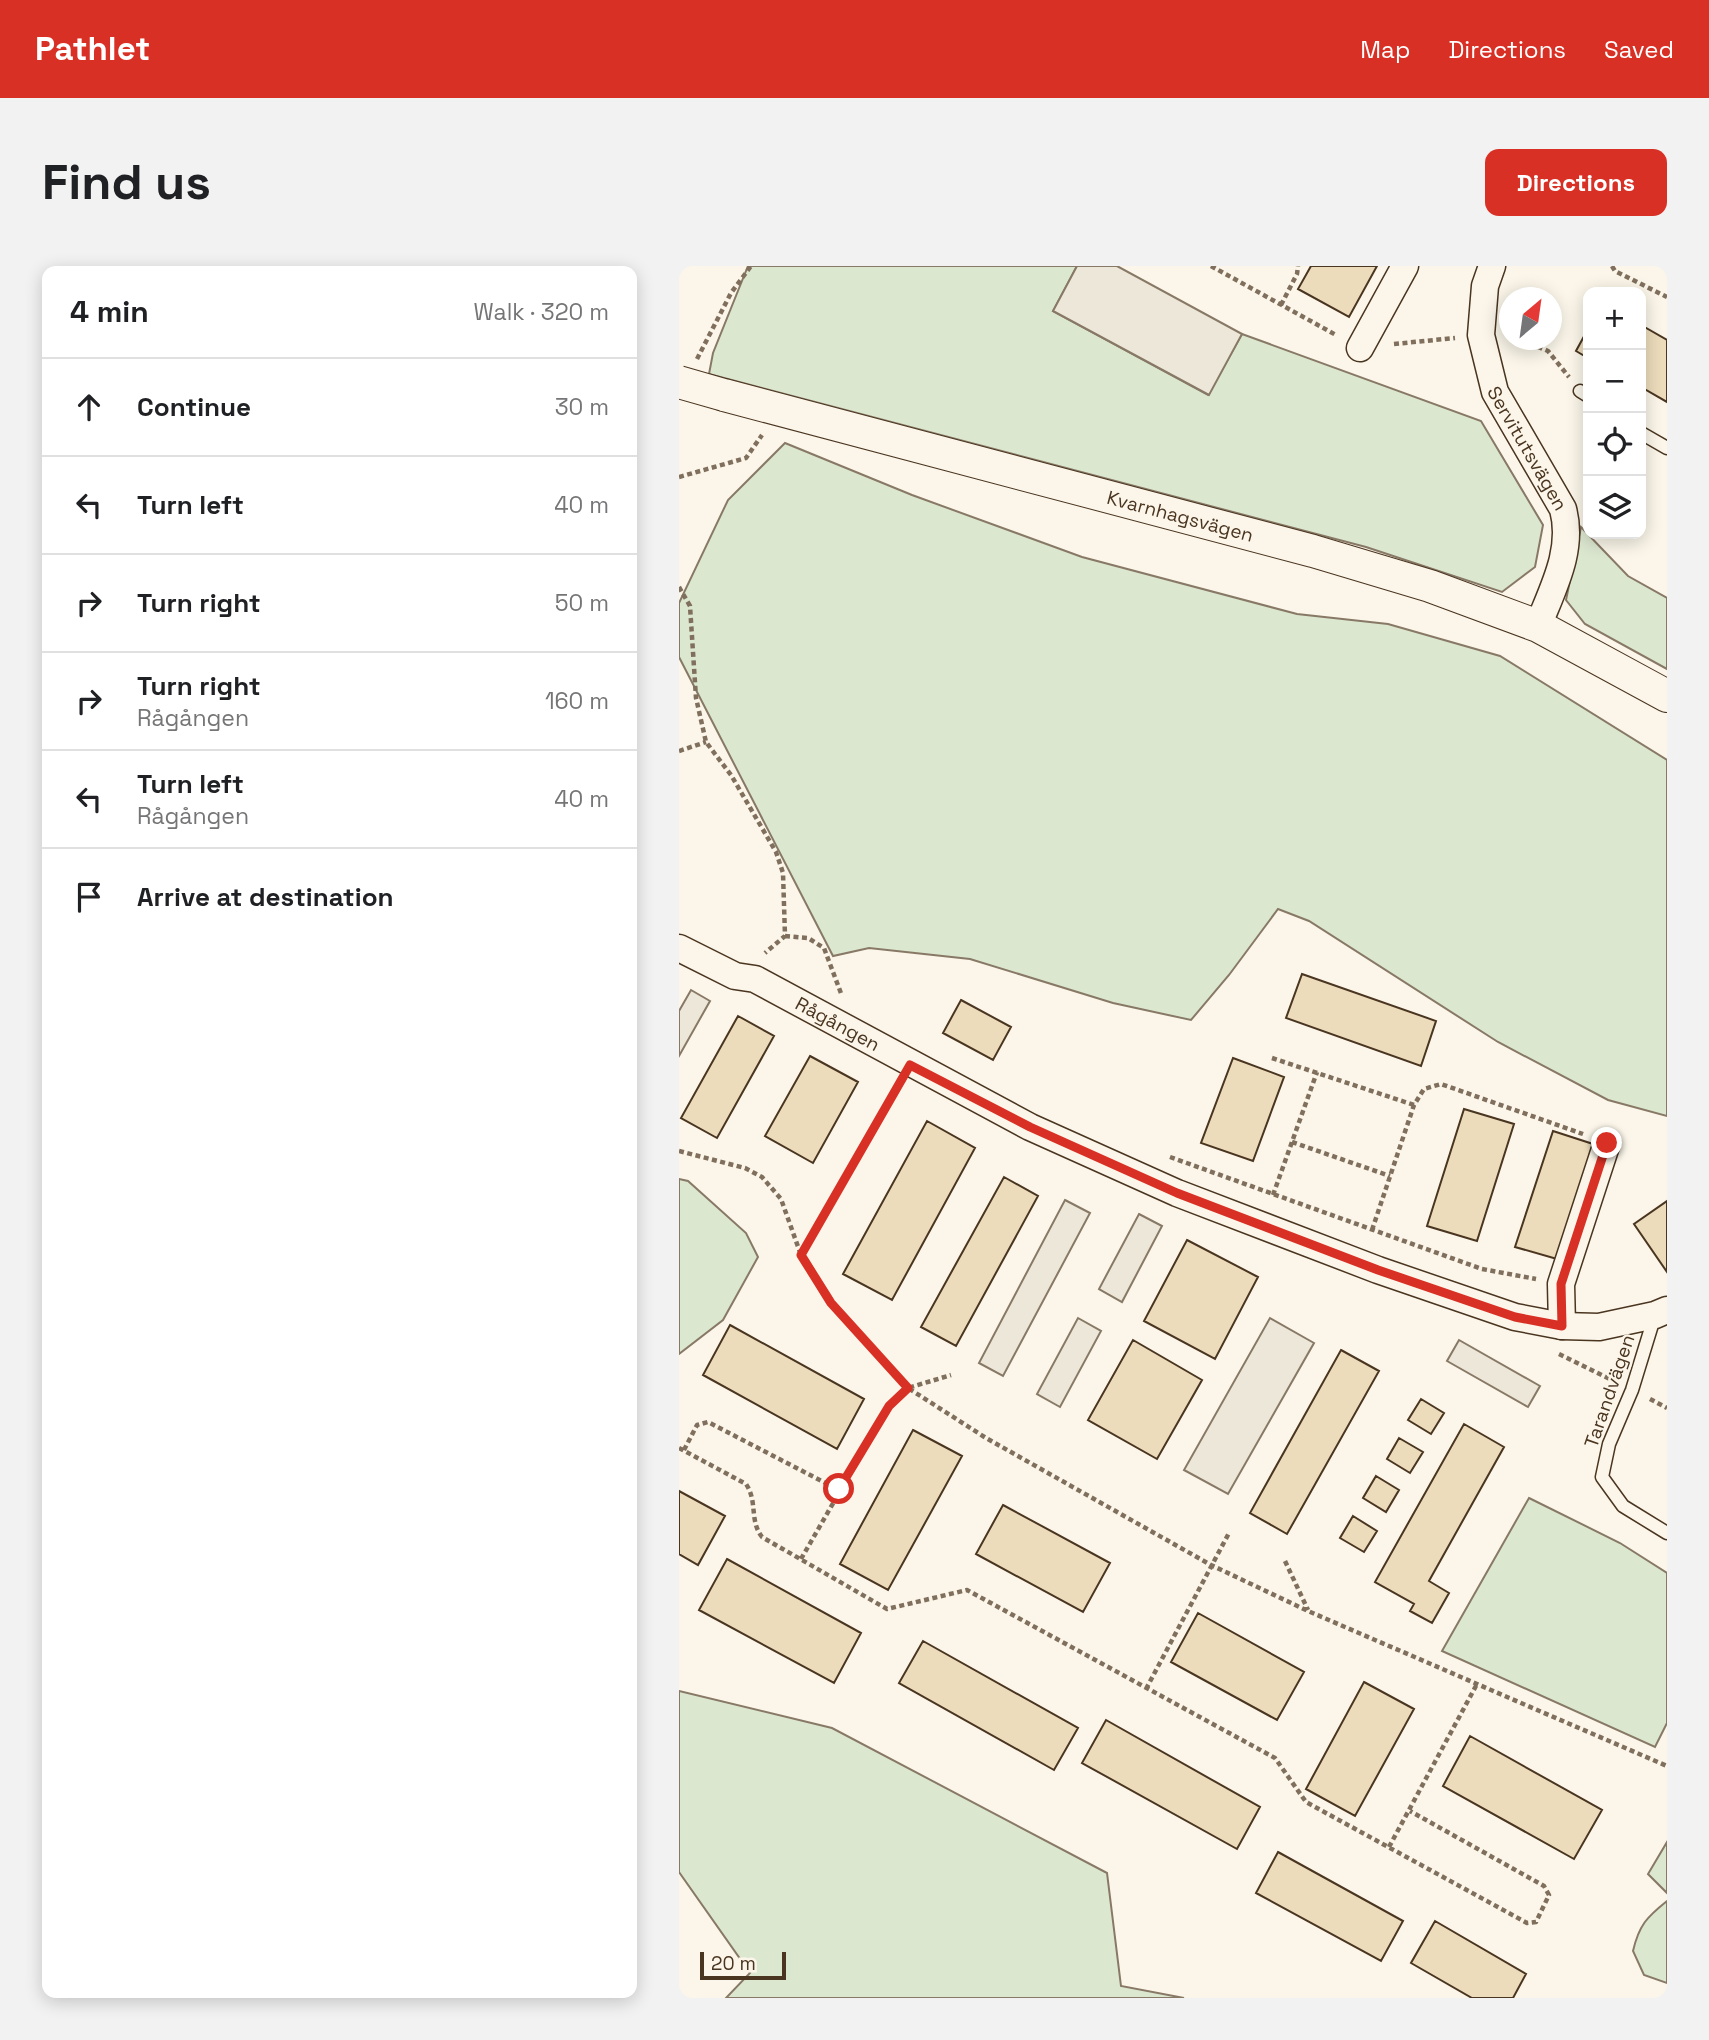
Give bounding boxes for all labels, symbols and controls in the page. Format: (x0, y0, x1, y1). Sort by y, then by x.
text: Pathlet (35, 28, 150, 70)
text: Map (1360, 34, 1410, 65)
text: Directions (1448, 34, 1566, 65)
text: Saved (1604, 34, 1674, 65)
button: Directions (1485, 149, 1667, 216)
text: Find us (42, 151, 211, 213)
north arrow (1499, 287, 1562, 350)
map controls (1583, 287, 1646, 539)
button: + (1583, 287, 1646, 350)
text: 4 min (70, 292, 149, 331)
text: Walk · 320 m (474, 297, 609, 327)
button: − (1583, 350, 1646, 413)
street label: Servitutsvägen (1481, 382, 1573, 515)
icon: ahead (70, 388, 108, 426)
text: Continue (137, 390, 251, 424)
text: 30 m (555, 392, 609, 422)
button: locate (1583, 413, 1646, 476)
button: layers (1583, 476, 1646, 539)
street label: Kvarnhagsvägen (1104, 485, 1256, 548)
icon: left (70, 486, 108, 524)
text: Turn left (137, 488, 244, 522)
text: 40 m (554, 490, 609, 520)
icon: right (70, 584, 108, 622)
text: Turn right (137, 586, 261, 620)
text: 50 m (555, 588, 609, 618)
text: Turn right (137, 669, 261, 703)
icon: right (70, 682, 108, 720)
text: 160 m (545, 686, 609, 716)
text: Rågången (137, 703, 249, 733)
text: Turn left (137, 767, 244, 801)
icon: left (70, 780, 108, 818)
text: 40 m (554, 784, 609, 814)
text: Rågången (137, 801, 249, 831)
icon: arrive (70, 878, 108, 916)
text: Arrive at destination (137, 880, 394, 914)
street label: Rågången (791, 991, 884, 1057)
route end (1591, 1127, 1622, 1158)
street label: Tarandvägen (1578, 1331, 1640, 1451)
route start (823, 1473, 854, 1504)
scale bar (700, 1949, 786, 1981)
text: 20 m (711, 1951, 756, 1976)

